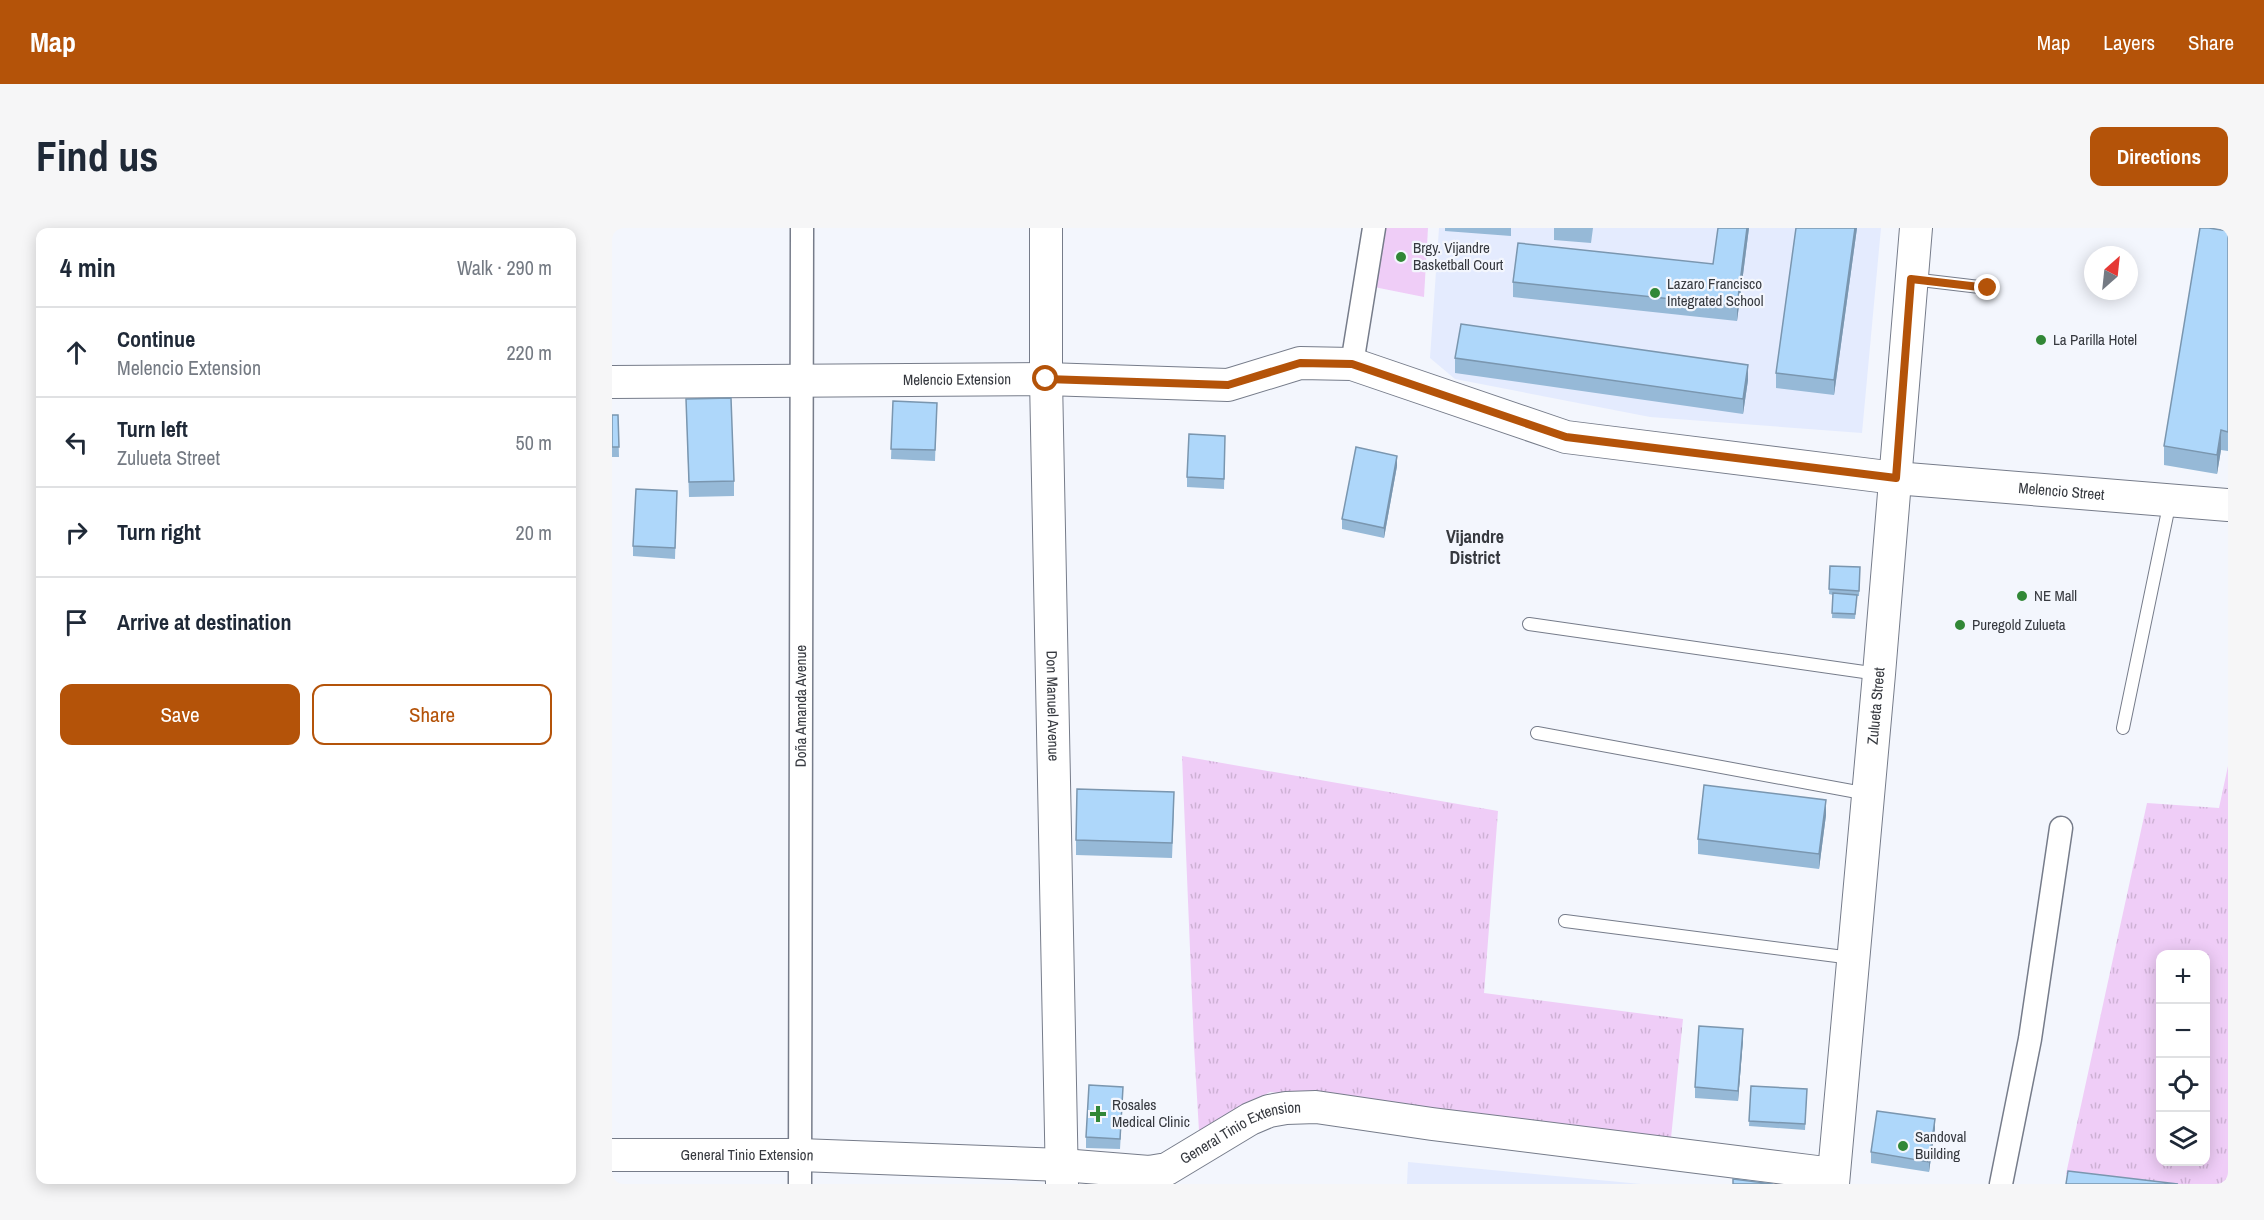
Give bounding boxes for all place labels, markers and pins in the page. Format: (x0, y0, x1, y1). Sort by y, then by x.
place label: Brgy. Vijandre Basketball Court (1413, 237, 1504, 275)
marker: Brgy. Vijandre Basketball Court (1394, 250, 1408, 264)
place label: Lazaro Francisco Integrated School (1667, 273, 1763, 311)
marker: Lazaro Francisco Integrated School (1648, 286, 1662, 300)
place label: La Parilla Hotel (2053, 329, 2137, 350)
marker: La Parilla Hotel (2034, 333, 2048, 347)
place label: NE Mall (2034, 585, 2077, 606)
marker: NE Mall (2015, 589, 2029, 603)
place label: Puregold Zulueta (1972, 614, 2066, 635)
marker: Puregold Zulueta (1953, 618, 1967, 632)
place label: Rosales Medical Clinic (1112, 1094, 1190, 1132)
marker: Rosales Medical Clinic (1089, 1105, 1107, 1123)
place label: Sandoval Building (1915, 1126, 1966, 1164)
marker: Sandoval Building (1896, 1139, 1910, 1153)

